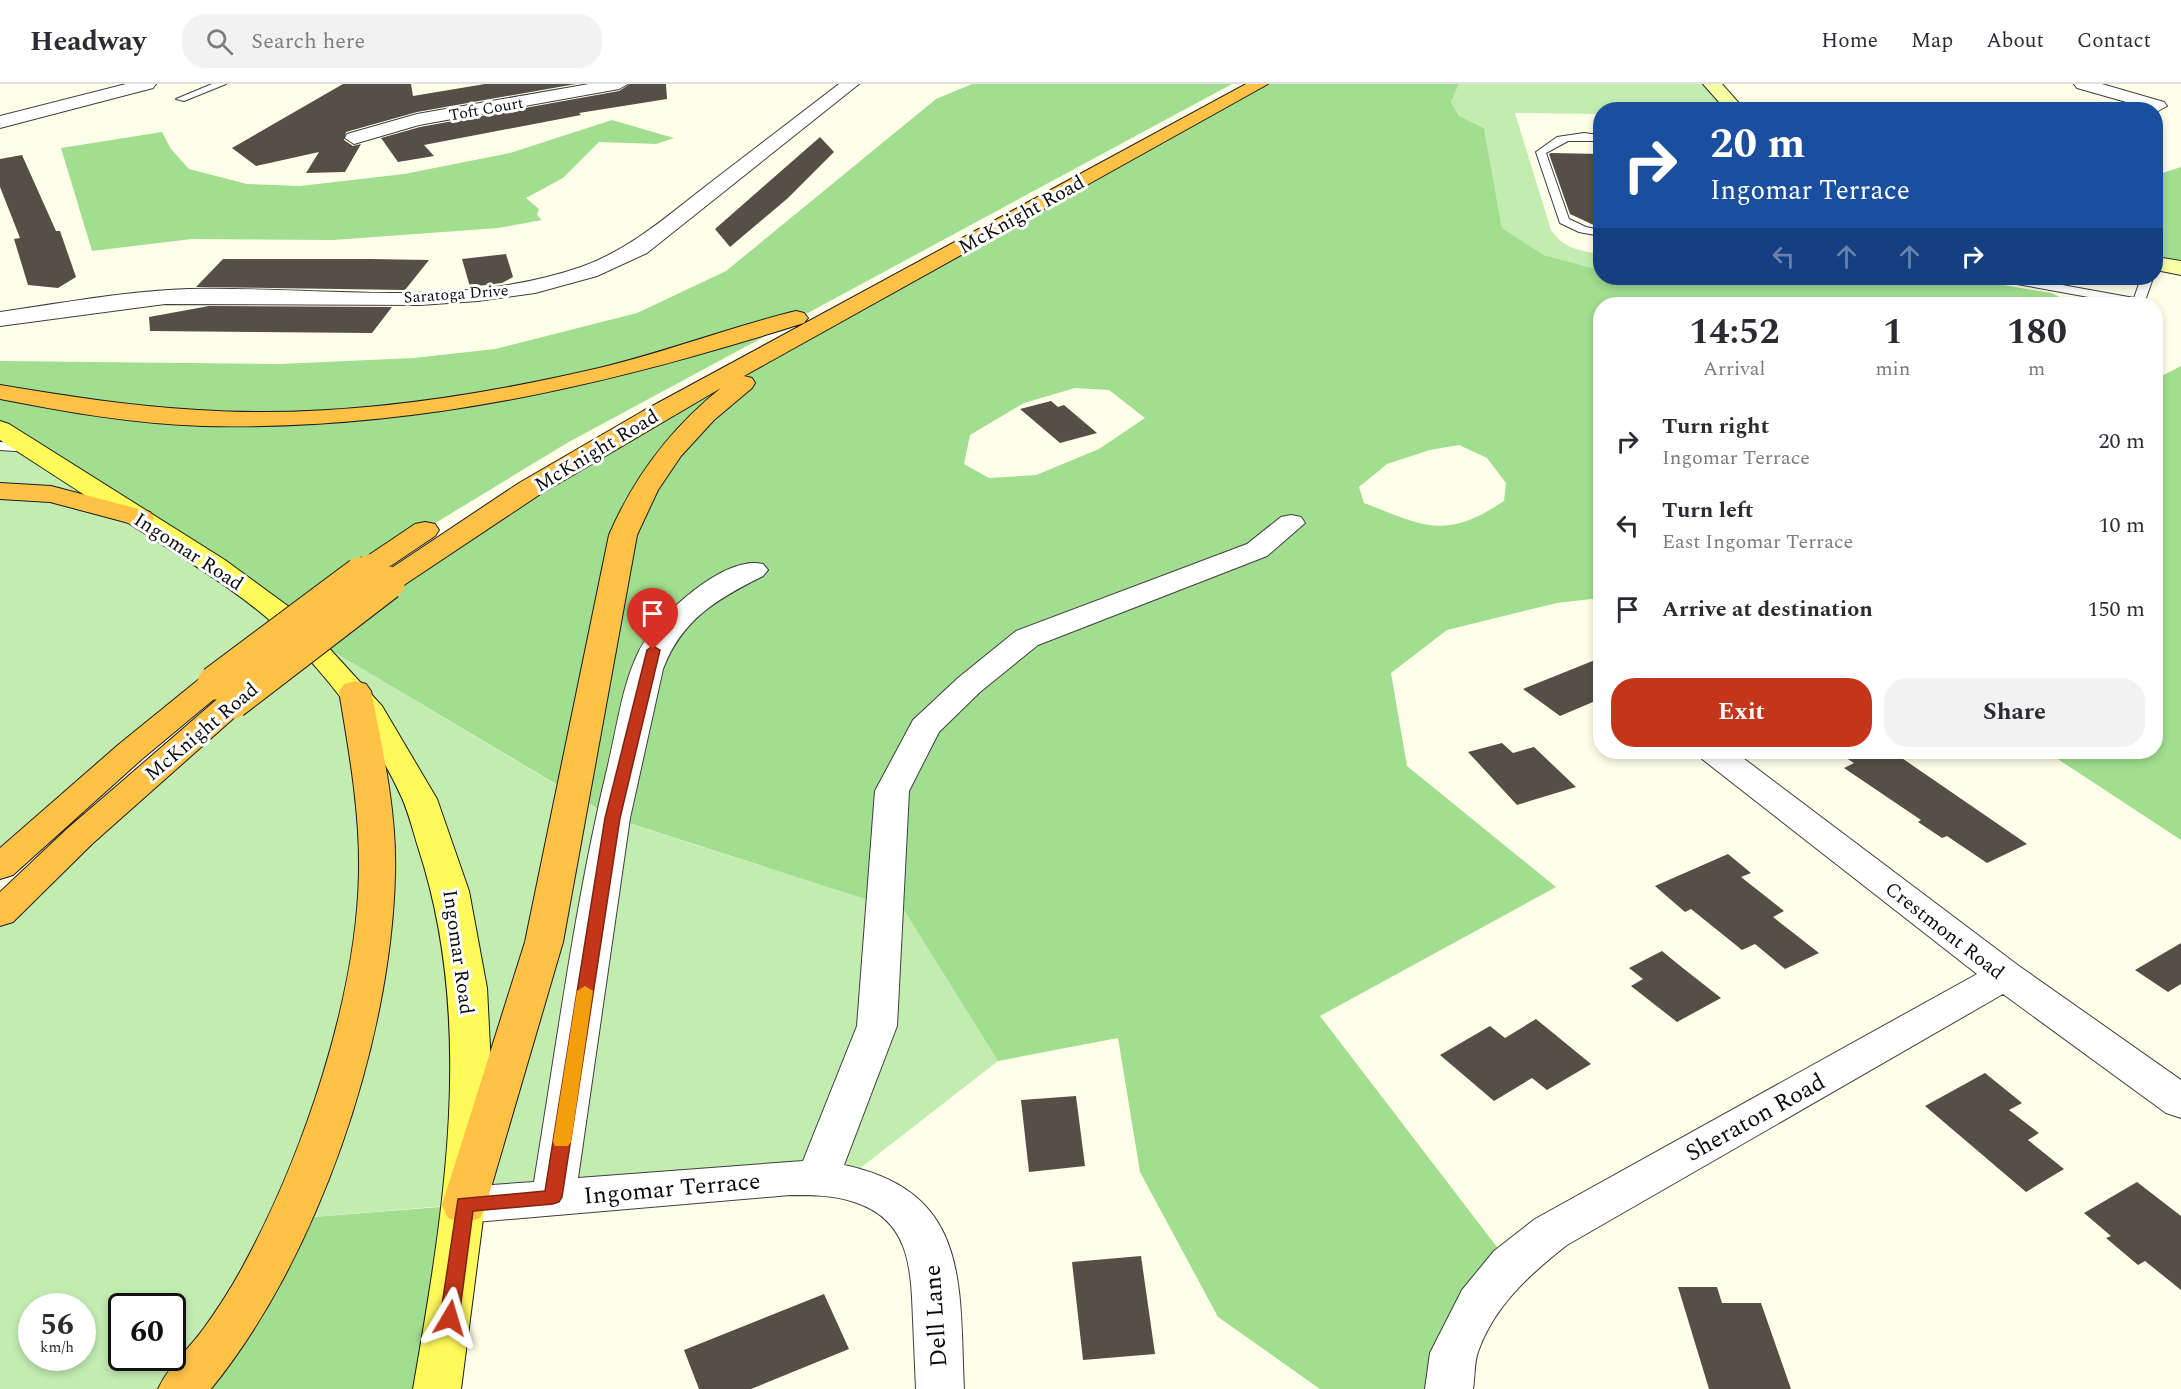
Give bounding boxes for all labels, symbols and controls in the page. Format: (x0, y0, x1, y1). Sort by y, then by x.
search box (182, 14, 602, 68)
text: Headway (30, 20, 146, 63)
icon: search (203, 25, 236, 58)
text: Search here (251, 25, 365, 58)
text: Home (1821, 25, 1878, 57)
text: Map (1911, 25, 1953, 57)
text: About (1986, 25, 2044, 57)
text: Contact (2077, 25, 2151, 57)
street label: Toft Court (447, 91, 526, 127)
text: 20 m (1710, 113, 1805, 176)
icon: right (1611, 126, 1689, 204)
street label: McKnight Road (953, 168, 1090, 262)
text: Ingomar Terrace (1710, 170, 1910, 212)
icon: left (1767, 240, 1800, 273)
icon: ahead (1830, 240, 1863, 273)
icon: ahead (1893, 240, 1926, 273)
icon: right (1956, 240, 1989, 273)
street label: Saratoga Drive (403, 278, 509, 310)
text: 14:52 (1689, 305, 1779, 360)
text: 1 (1883, 305, 1903, 360)
text: 180 (2006, 305, 2067, 360)
text: Arrival (1703, 354, 1765, 384)
text: min (1875, 354, 1910, 384)
text: m (2028, 354, 2045, 384)
street label: McKnight Road (529, 402, 664, 500)
text: Turn right (1662, 410, 1769, 443)
icon: right (1611, 425, 1644, 458)
text: 20 m (2099, 425, 2145, 458)
text: Ingomar Terrace (1662, 443, 1810, 473)
text: Turn left (1662, 494, 1754, 527)
street label: Ingomar Road (128, 505, 249, 599)
icon: left (1611, 509, 1644, 542)
text: 10 m (2099, 509, 2145, 542)
text: East Ingomar Terrace (1662, 527, 1853, 557)
pin (627, 588, 678, 650)
icon: arrive (1611, 593, 1644, 626)
text: Arrive at destination (1662, 593, 1873, 626)
text: 150 m (2088, 593, 2145, 626)
icon: arrive (636, 597, 669, 630)
street label: McKnight Road (138, 675, 265, 788)
button: Exit (1611, 678, 1872, 747)
button: Share (1884, 678, 2145, 747)
street label: Crestmont Road (1878, 874, 2011, 987)
street label: Ingomar Road (434, 888, 482, 1016)
street label: Sheraton Road (1679, 1064, 1832, 1171)
street label: Ingomar Terrace (582, 1163, 762, 1215)
street label: Dell Lane (914, 1263, 958, 1368)
position arrow (418, 1286, 482, 1350)
speed limit sign: 60 (108, 1293, 186, 1371)
text: 56 (40, 1302, 74, 1348)
text: km/h (40, 1336, 74, 1359)

